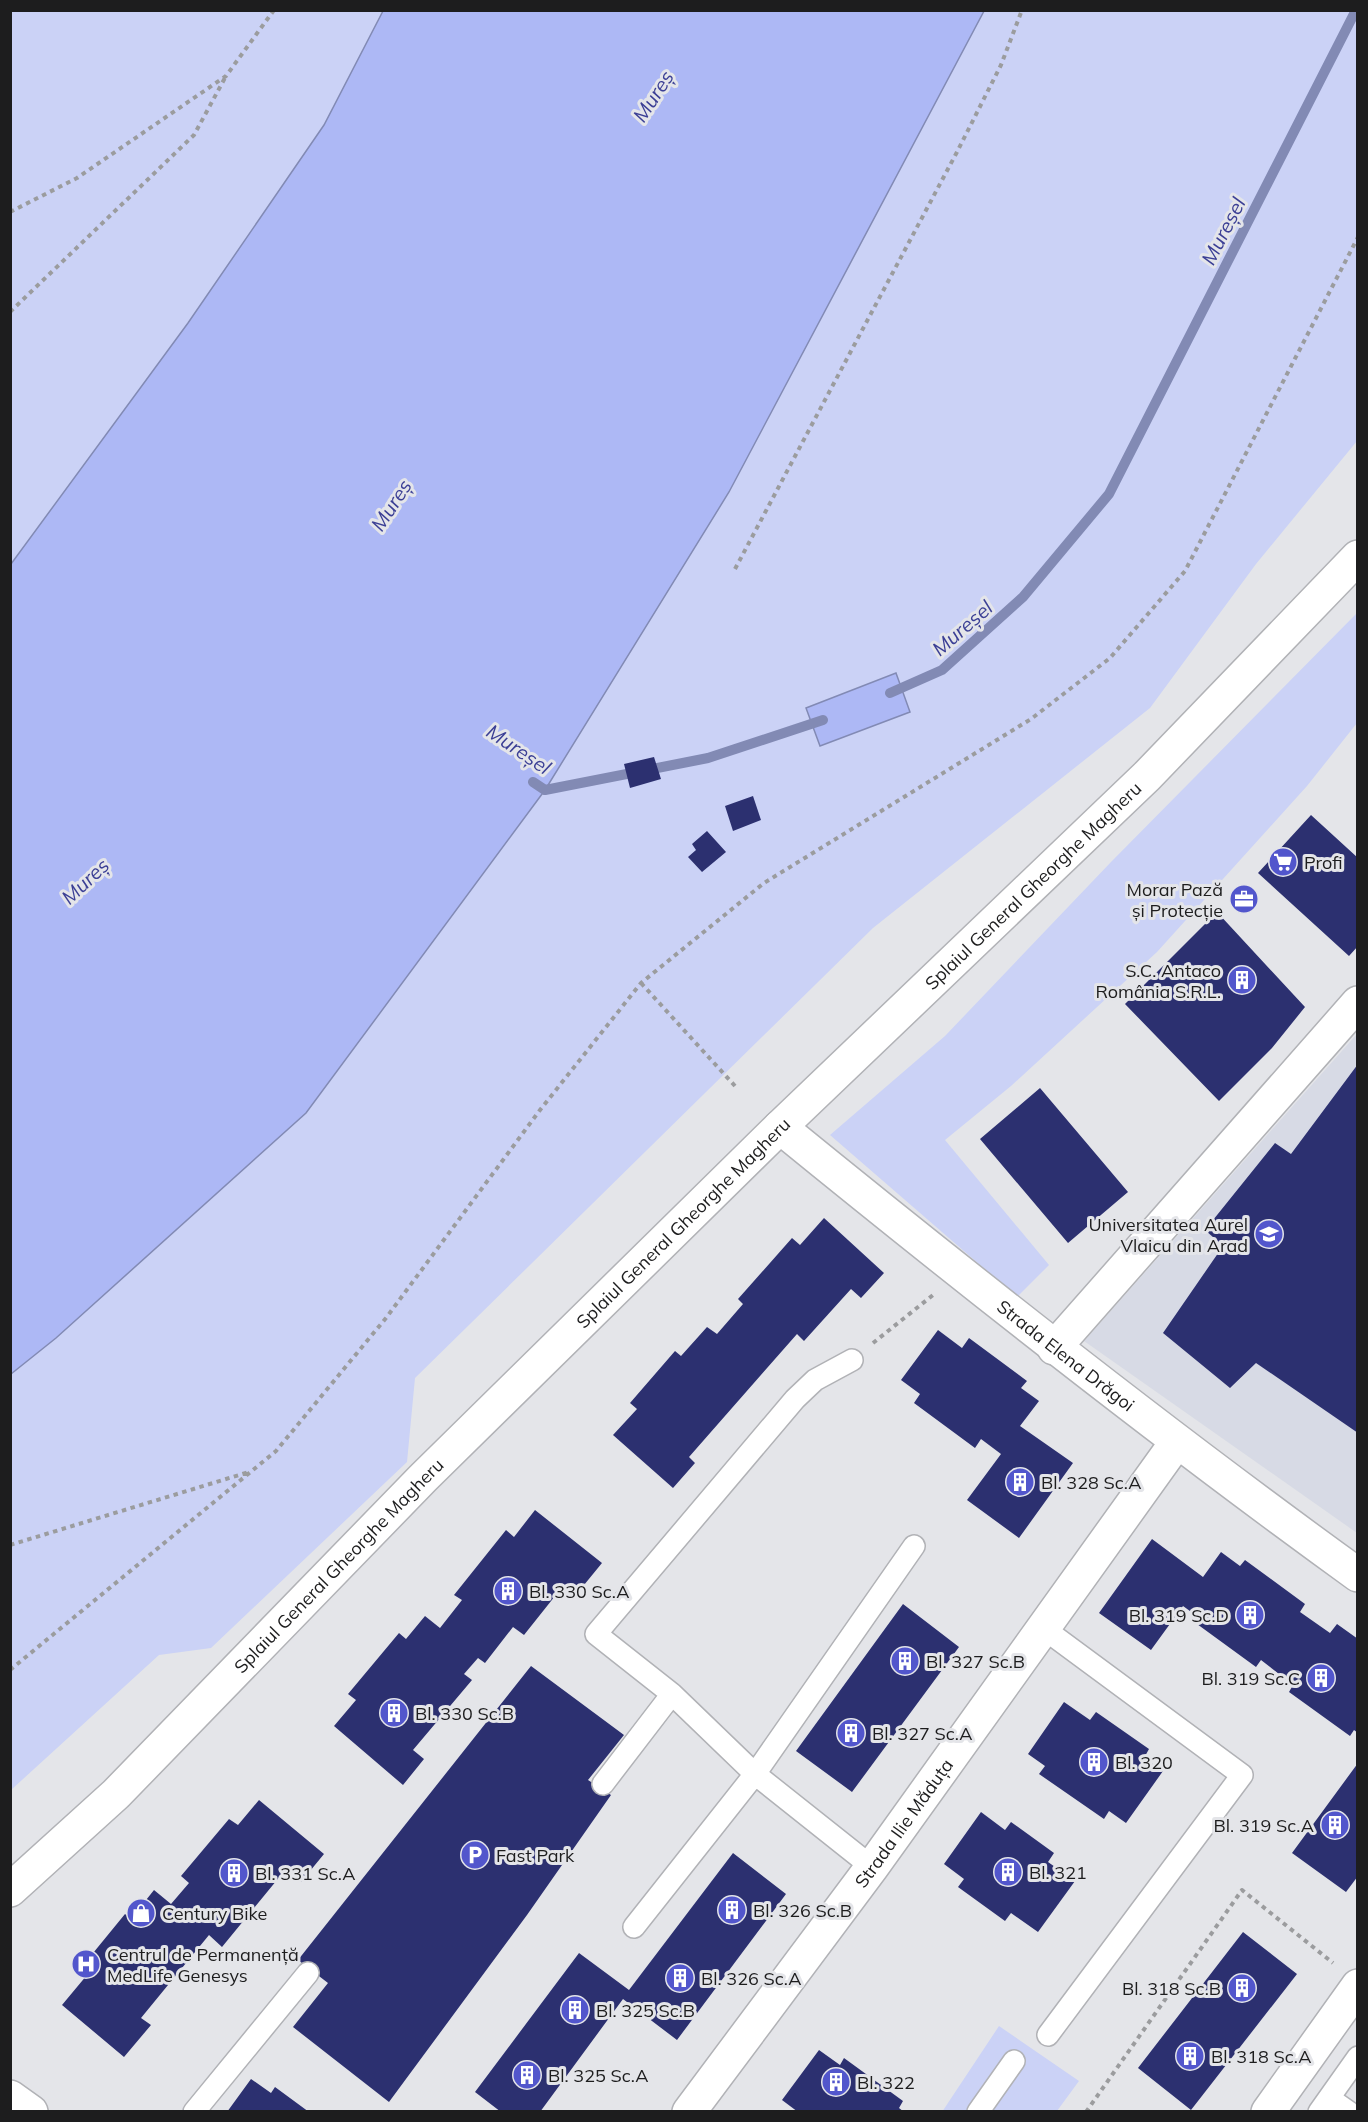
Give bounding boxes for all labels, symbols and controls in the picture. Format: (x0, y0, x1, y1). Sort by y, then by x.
water label: Mureș (627, 65, 680, 127)
water label: Mureșel (1195, 193, 1252, 269)
water label: Mureș (365, 474, 418, 536)
water label: Mureșel (927, 595, 998, 662)
water label: Mureșel (481, 718, 556, 781)
street label: Splaiul General Gheorghe Magheru (920, 776, 1146, 994)
supermarket icon: Profi (1267, 846, 1299, 878)
place label: Profi (1304, 851, 1342, 874)
water label: Mureș (56, 852, 115, 910)
place label: Morar Pază și Protecție (1127, 878, 1223, 922)
office icon: Morar Pază și Protecție (1228, 883, 1260, 915)
place label: S.C. Antaco România S.R.L. (1096, 959, 1221, 1003)
building icon: S.C. Antaco România S.R.L. (1226, 964, 1258, 996)
street label: Splaiul General Gheorghe Magheru (571, 1112, 795, 1333)
place label: Universitatea Aurel Vlaicu din Arad (1088, 1213, 1248, 1257)
school or university icon: Universitatea Aurel Vlaicu din Arad (1253, 1218, 1285, 1250)
street label: Strada Elena Drăgoi (993, 1295, 1139, 1416)
street label: Splaiul General Gheorghe Magheru (229, 1453, 448, 1678)
building icon: Bl. 328 Sc.A (1004, 1466, 1036, 1498)
place label: Bl. 328 Sc.A (1041, 1471, 1141, 1494)
building icon: Bl. 330 Sc.A (492, 1575, 524, 1607)
place label: Bl. 330 Sc.A (529, 1580, 629, 1603)
building icon: Bl. 319 Sc.D (1234, 1599, 1266, 1631)
place label: Bl. 319 Sc.D (1129, 1604, 1229, 1627)
building icon: Bl. 327 Sc.B (889, 1645, 921, 1677)
place label: Bl. 327 Sc.B (926, 1650, 1025, 1673)
building icon: Bl. 319 Sc.C (1305, 1662, 1337, 1694)
place label: Bl. 319 Sc.C (1202, 1667, 1300, 1690)
building icon: Bl. 330 Sc.B (378, 1697, 410, 1729)
place label: Bl. 330 Sc.B (415, 1702, 514, 1725)
building icon: Bl. 327 Sc.A (835, 1717, 867, 1749)
place label: Bl. 327 Sc.A (872, 1722, 972, 1745)
building icon: Bl. 320 (1078, 1746, 1110, 1778)
place label: Bl. 320 (1115, 1751, 1173, 1774)
street label: Strada Ilie Măduța (849, 1754, 958, 1892)
building icon: Bl. 319 Sc.A (1319, 1809, 1351, 1841)
place label: Bl. 319 Sc.A (1214, 1814, 1314, 1837)
parking icon: Fast Park (459, 1839, 491, 1871)
place label: Fast Park (496, 1844, 575, 1867)
building icon: Bl. 321 (992, 1856, 1024, 1888)
building icon: Bl. 331 Sc.A (218, 1857, 250, 1889)
place label: Bl. 321 (1029, 1861, 1087, 1884)
place label: Bl. 331 Sc.A (255, 1862, 355, 1885)
building icon: Bl. 326 Sc.B (716, 1894, 748, 1926)
shop icon: Century Bike (125, 1897, 157, 1929)
place label: Bl. 326 Sc.B (753, 1899, 852, 1922)
place label: Century Bike (162, 1902, 267, 1925)
place label: Centrul de Permanență MedLife Genesys (107, 1943, 299, 1987)
hospital icon: Centrul de Permanență MedLife Genesys (70, 1948, 102, 1980)
building icon: Bl. 326 Sc.A (664, 1962, 696, 1994)
place label: Bl. 326 Sc.A (701, 1967, 801, 1990)
building icon: Bl. 318 Sc.B (1226, 1972, 1258, 2004)
place label: Bl. 318 Sc.B (1122, 1977, 1221, 2000)
building icon: Bl. 325 Sc.B (559, 1994, 591, 2026)
place label: Bl. 325 Sc.B (596, 1999, 695, 2022)
building icon: Bl. 318 Sc.A (1174, 2040, 1206, 2072)
place label: Bl. 318 Sc.A (1211, 2045, 1311, 2068)
building icon: Bl. 325 Sc.A (511, 2059, 543, 2091)
place label: Bl. 325 Sc.A (548, 2064, 648, 2087)
building icon: Bl. 322 (820, 2066, 852, 2098)
place label: Bl. 322 (857, 2071, 915, 2094)

